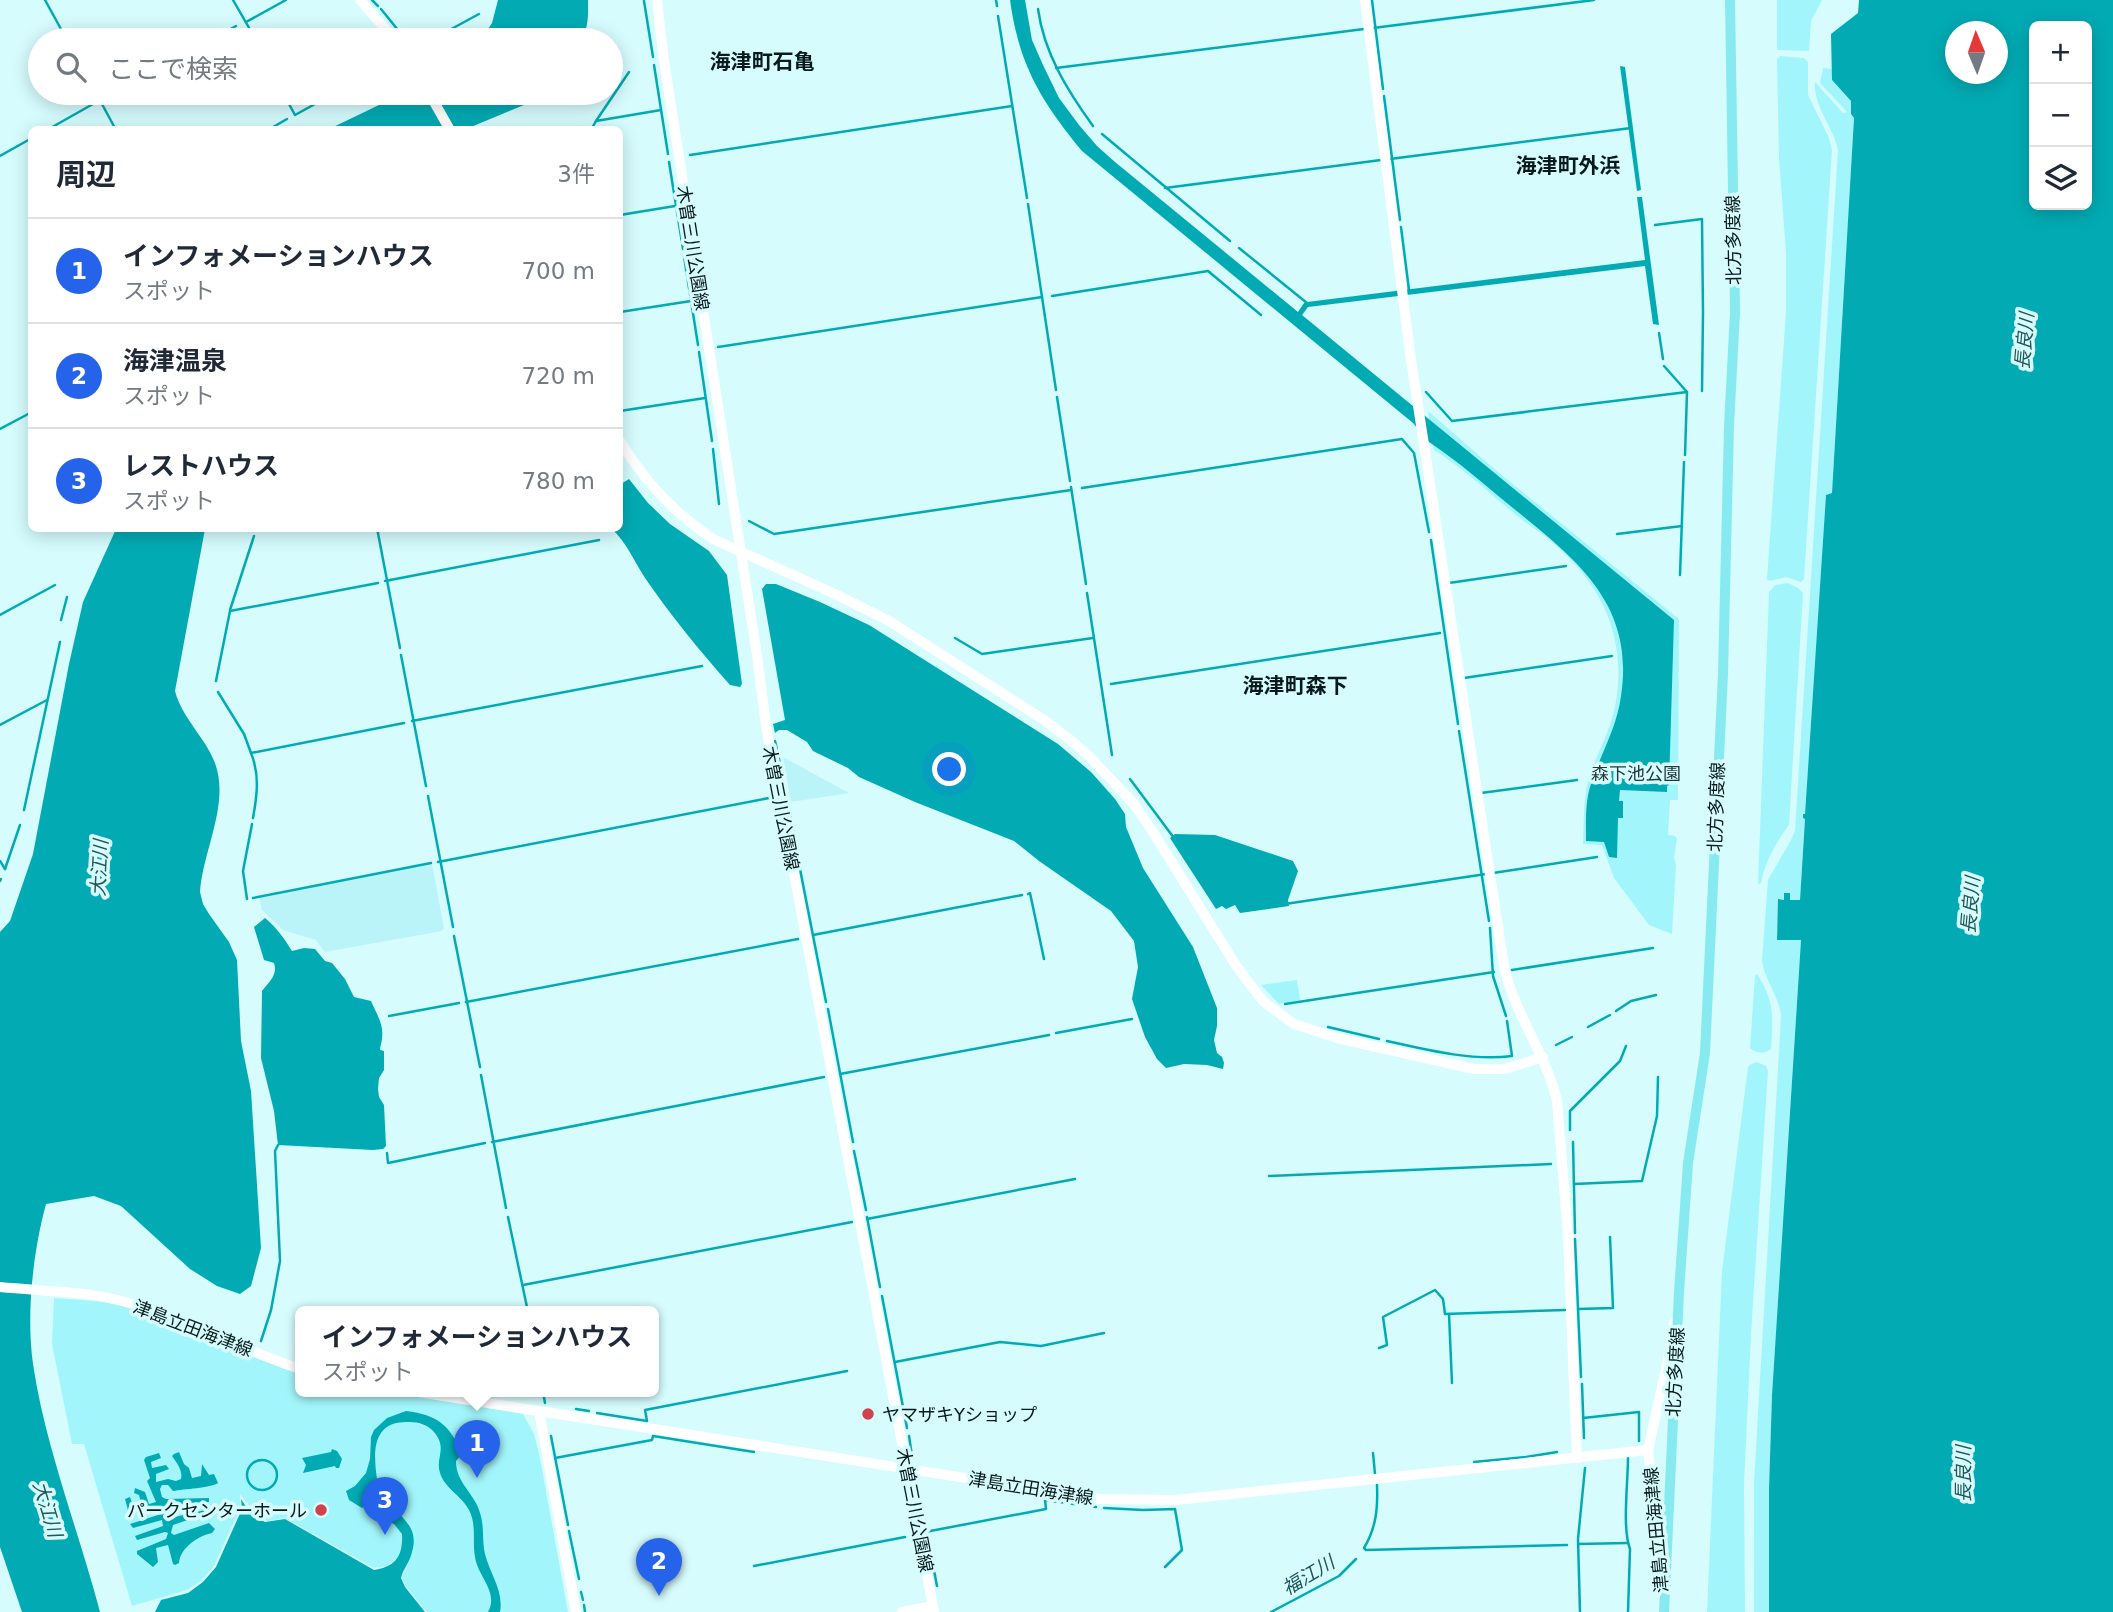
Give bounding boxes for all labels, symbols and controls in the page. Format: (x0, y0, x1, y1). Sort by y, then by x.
north arrow (1945, 21, 2008, 84)
map controls (2029, 21, 2092, 210)
button: + (2029, 21, 2092, 84)
search box (28, 28, 623, 105)
icon: search (52, 48, 90, 86)
district label: 海津町石亀 (710, 50, 815, 74)
text: ここで検索 (108, 54, 238, 84)
button: − (2029, 84, 2092, 147)
button: layers (2029, 147, 2092, 210)
district label: 海津町外浜 (1516, 154, 1621, 178)
text: 周辺 (56, 157, 116, 192)
text: 3件 (557, 161, 595, 187)
street label: 木曽三川公園線 (673, 184, 713, 312)
street label: 北方多度線 (1722, 195, 1744, 285)
text: インフォメーションハウス (123, 241, 434, 271)
text: 1 (71, 258, 87, 284)
text: 700 m (521, 258, 595, 284)
text: スポット (123, 278, 215, 304)
water label: 長良川 (2011, 310, 2038, 370)
text: 海津温泉 (123, 346, 227, 376)
text: 2 (71, 363, 87, 389)
text: 720 m (521, 363, 595, 389)
text: スポット (123, 383, 215, 409)
text: レストハウス (123, 451, 279, 481)
text: 3 (71, 468, 87, 494)
text: 780 m (521, 468, 595, 494)
text: スポット (123, 488, 215, 514)
district label: 海津町森下 (1243, 674, 1348, 698)
street label: 木曽三川公園線 (759, 744, 803, 872)
your location (932, 752, 966, 786)
street label: 北方多度線 (1704, 762, 1728, 852)
park label: 森下池公園 (1591, 763, 1681, 784)
water label: 大江川 (87, 837, 112, 897)
water label: 長良川 (1957, 874, 1984, 934)
street label: 津島立田海津線 (130, 1296, 256, 1360)
popup (295, 1306, 659, 1397)
text: インフォメーションハウス (322, 1322, 632, 1352)
street label: 北方多度線 (1662, 1327, 1688, 1417)
text: スポット (322, 1359, 414, 1385)
place label: ヤマザキYショップ (882, 1404, 1037, 1425)
marker: ヤマザキYショップ (860, 1406, 876, 1422)
pin: 1 (454, 1420, 500, 1478)
water label: 長良川 (1952, 1444, 1974, 1503)
street label: 木曽三川公園線 (893, 1446, 937, 1574)
street label: 津島立田海津線 (1640, 1466, 1672, 1594)
street label: 津島立田海津線 (967, 1468, 1095, 1508)
pin: 3 (362, 1477, 408, 1535)
water label: 大江川 (29, 1479, 67, 1541)
place label: パークセンターホール (127, 1500, 307, 1521)
marker: パークセンターホール (313, 1502, 329, 1518)
pin: 2 (636, 1538, 682, 1596)
water label: 福江川 (1278, 1550, 1340, 1599)

